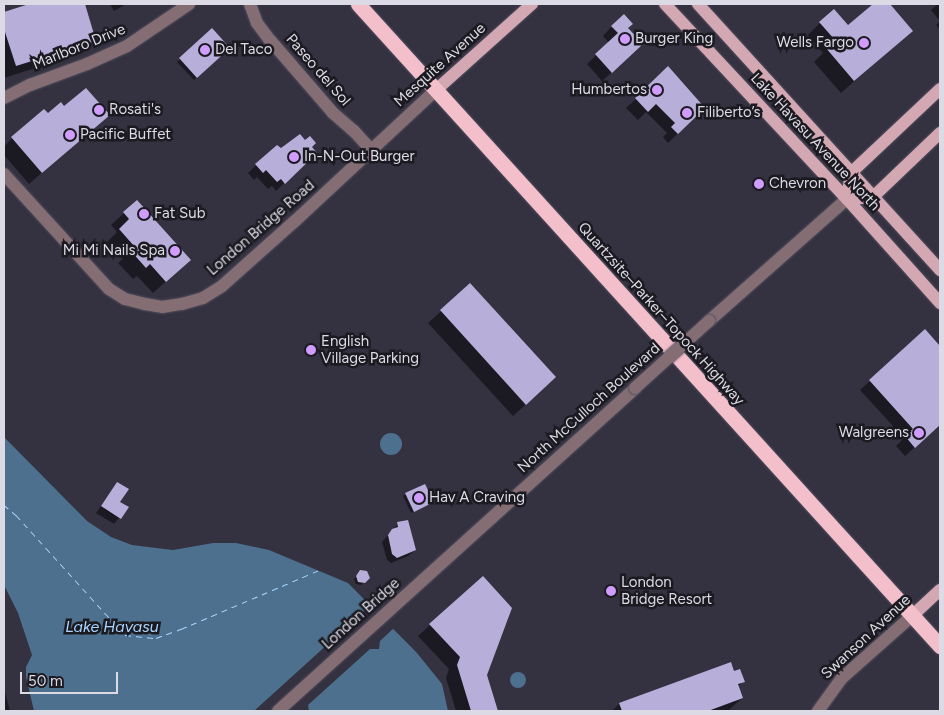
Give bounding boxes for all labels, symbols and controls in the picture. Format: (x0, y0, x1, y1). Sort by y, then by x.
street label: Mesquite Avenue (391, 19, 489, 111)
street label: Marlboro Drive (30, 20, 128, 74)
place label: Burger King (635, 30, 713, 48)
street label: Paseo del Sol (282, 31, 354, 109)
marker: Burger King (619, 33, 631, 45)
place label: Wells Fargo (776, 34, 854, 52)
marker: Wells Fargo (858, 37, 870, 49)
place label: Del Taco (215, 41, 272, 59)
marker: Del Taco (199, 44, 211, 56)
street label: Lake Havasu Avenue North (747, 70, 883, 214)
place label: Humbertos (571, 81, 647, 99)
marker: Humbertos (651, 84, 663, 96)
place label: Rosati's (109, 101, 161, 119)
marker: Rosati's (93, 104, 105, 116)
place label: Filiberto’s (697, 104, 760, 122)
marker: Filiberto’s (681, 107, 693, 119)
place label: Pacific Buffet (80, 126, 171, 144)
marker: Pacific Buffet (64, 129, 76, 141)
place label: In-N-Out Burger (304, 148, 415, 166)
marker: In-N-Out Burger (288, 151, 300, 163)
place label: Chevron (769, 175, 826, 193)
street label: London Bridge Road (204, 177, 318, 279)
marker: Chevron (753, 178, 765, 190)
place label: Fat Sub (154, 205, 205, 223)
marker: Fat Sub (138, 208, 150, 220)
street label: Quartzsite–Parker–Topock Highway (574, 219, 748, 409)
place label: Mi Mi Nails Spa (63, 242, 165, 260)
marker: Mi Mi Nails Spa (169, 245, 181, 257)
place label: English Village Parking (321, 332, 419, 367)
street label: North McCulloch Boulevard (514, 339, 664, 477)
marker: English Village Parking (305, 344, 317, 356)
place label: Walgreens (839, 424, 909, 442)
marker: Walgreens (913, 427, 925, 439)
place label: Hav A Craving (429, 489, 525, 507)
marker: Hav A Craving (413, 492, 425, 504)
place label: London Bridge Resort (621, 573, 712, 608)
street label: London Bridge (319, 575, 403, 653)
marker: London Bridge Resort (605, 585, 617, 597)
street label: Swanson Avenue (818, 591, 914, 683)
water label: Lake Havasu (65, 617, 159, 637)
scale bar (22, 662, 120, 694)
text: 50 m (28, 672, 63, 690)

